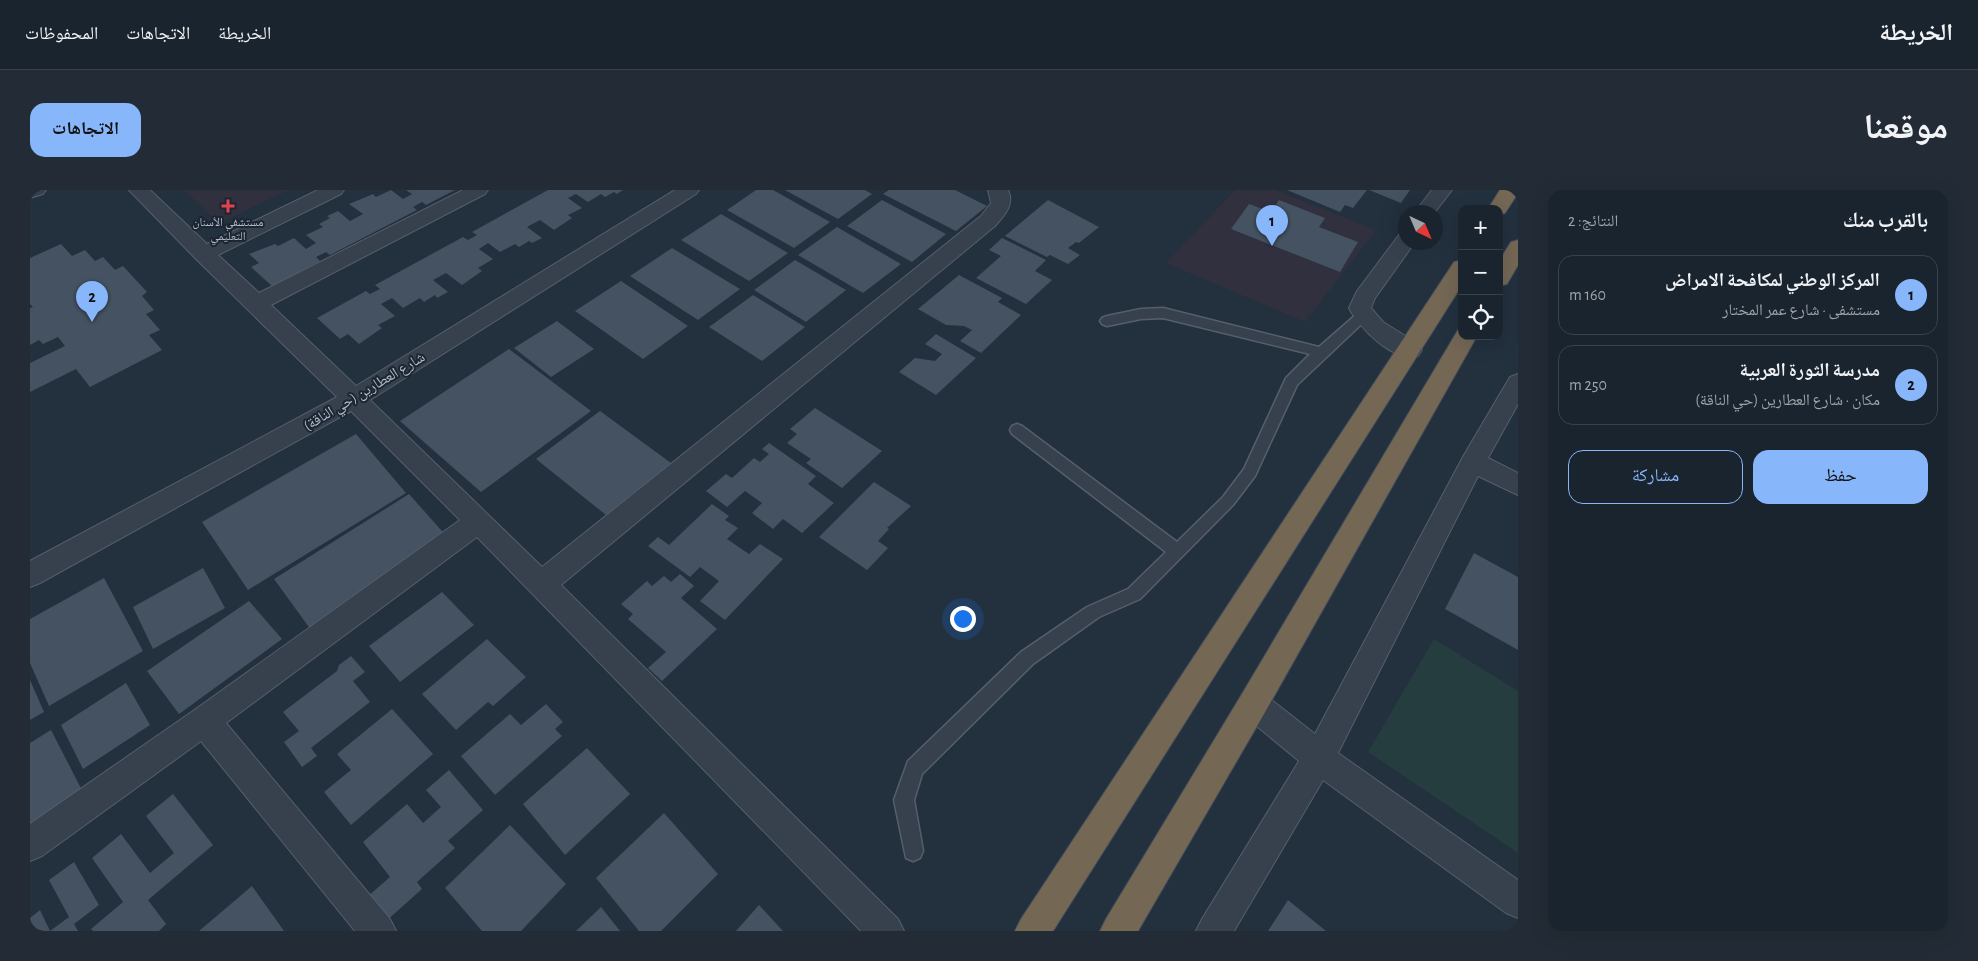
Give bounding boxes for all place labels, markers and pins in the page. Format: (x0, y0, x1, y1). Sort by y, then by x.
marker: مستشفي الأسنان التعليمي (221, 199, 235, 213)
pin: 1 (1256, 205, 1288, 246)
place label: مستشفي الأسنان التعليمي (192, 216, 264, 246)
pin: 2 (76, 281, 108, 322)

